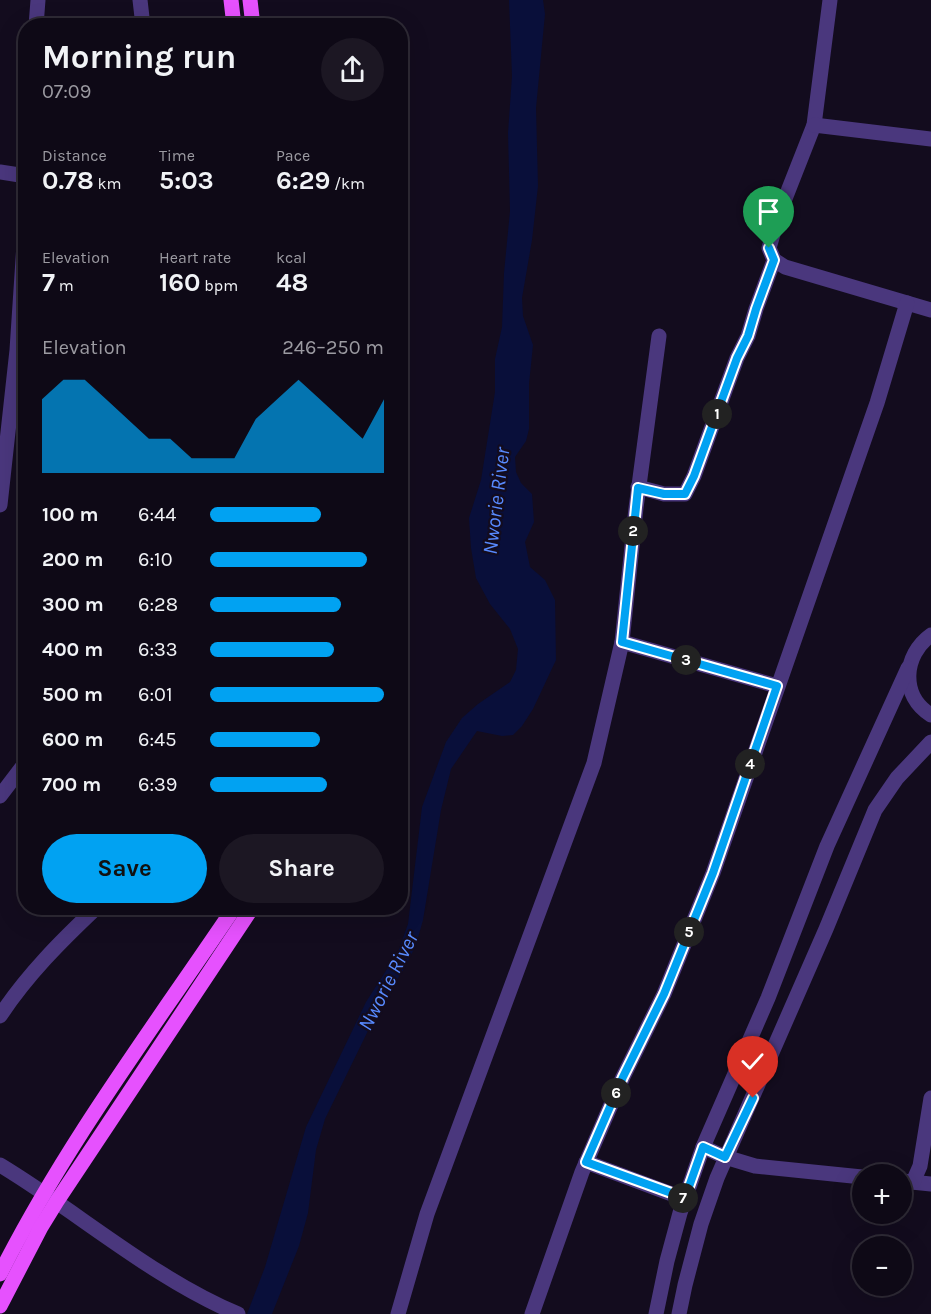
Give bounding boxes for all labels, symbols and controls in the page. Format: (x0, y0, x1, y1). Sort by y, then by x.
text: Morning run (42, 38, 236, 76)
button: share (321, 38, 384, 101)
text: 07:09 (42, 80, 91, 103)
text: Distance (42, 146, 107, 165)
text: Time (159, 146, 195, 165)
text: Pace (276, 146, 310, 165)
text: 0.78 (42, 165, 94, 196)
text: 5:03 (159, 165, 214, 196)
text: 6:29 (276, 165, 330, 196)
text: km (94, 174, 122, 193)
text: /km (330, 174, 365, 193)
pin (743, 186, 794, 248)
icon: arrive (752, 195, 785, 228)
text: Elevation (42, 248, 110, 267)
text: Heart rate (159, 248, 231, 267)
text: kcal (276, 248, 307, 267)
text: 7 (42, 267, 55, 298)
text: 160 (159, 267, 201, 298)
text: 48 (276, 267, 308, 298)
text: m (55, 276, 74, 295)
text: bpm (201, 276, 238, 295)
text: Elevation (42, 336, 127, 359)
text: 246–250 m (282, 336, 384, 359)
pin: 1 (702, 399, 732, 429)
text: 1 (714, 404, 720, 423)
water label: Nworie River (478, 445, 515, 556)
text: 100 m (42, 503, 98, 526)
text: 6:44 (138, 503, 176, 526)
pin: 2 (618, 516, 648, 546)
text: 2 (628, 521, 638, 540)
text: 200 m (42, 548, 103, 571)
text: 6:10 (138, 548, 173, 571)
text: 300 m (42, 593, 104, 616)
text: 6:28 (138, 593, 178, 616)
text: 400 m (42, 638, 103, 661)
text: 6:33 (138, 638, 178, 661)
pin: 3 (671, 645, 701, 675)
text: 3 (681, 650, 691, 669)
text: 500 m (42, 683, 103, 706)
text: 6:01 (138, 683, 173, 706)
text: 600 m (42, 728, 103, 751)
text: 6:45 (138, 728, 177, 751)
pin: 4 (735, 749, 765, 779)
text: 4 (745, 754, 755, 773)
text: 700 m (42, 773, 101, 796)
text: 6:39 (138, 773, 177, 796)
button: Save (42, 834, 207, 903)
button: Share (219, 834, 384, 903)
pin: 5 (674, 917, 704, 947)
text: 5 (684, 922, 694, 941)
water label: Nworie River (353, 927, 423, 1034)
pin (727, 1036, 778, 1098)
icon: check (736, 1045, 769, 1078)
pin: 6 (601, 1078, 631, 1108)
text: 6 (611, 1083, 621, 1102)
map controls (852, 1164, 912, 1296)
button: + (852, 1164, 912, 1224)
pin: 7 (668, 1183, 698, 1213)
text: 7 (679, 1188, 687, 1207)
button: − (852, 1236, 912, 1296)

